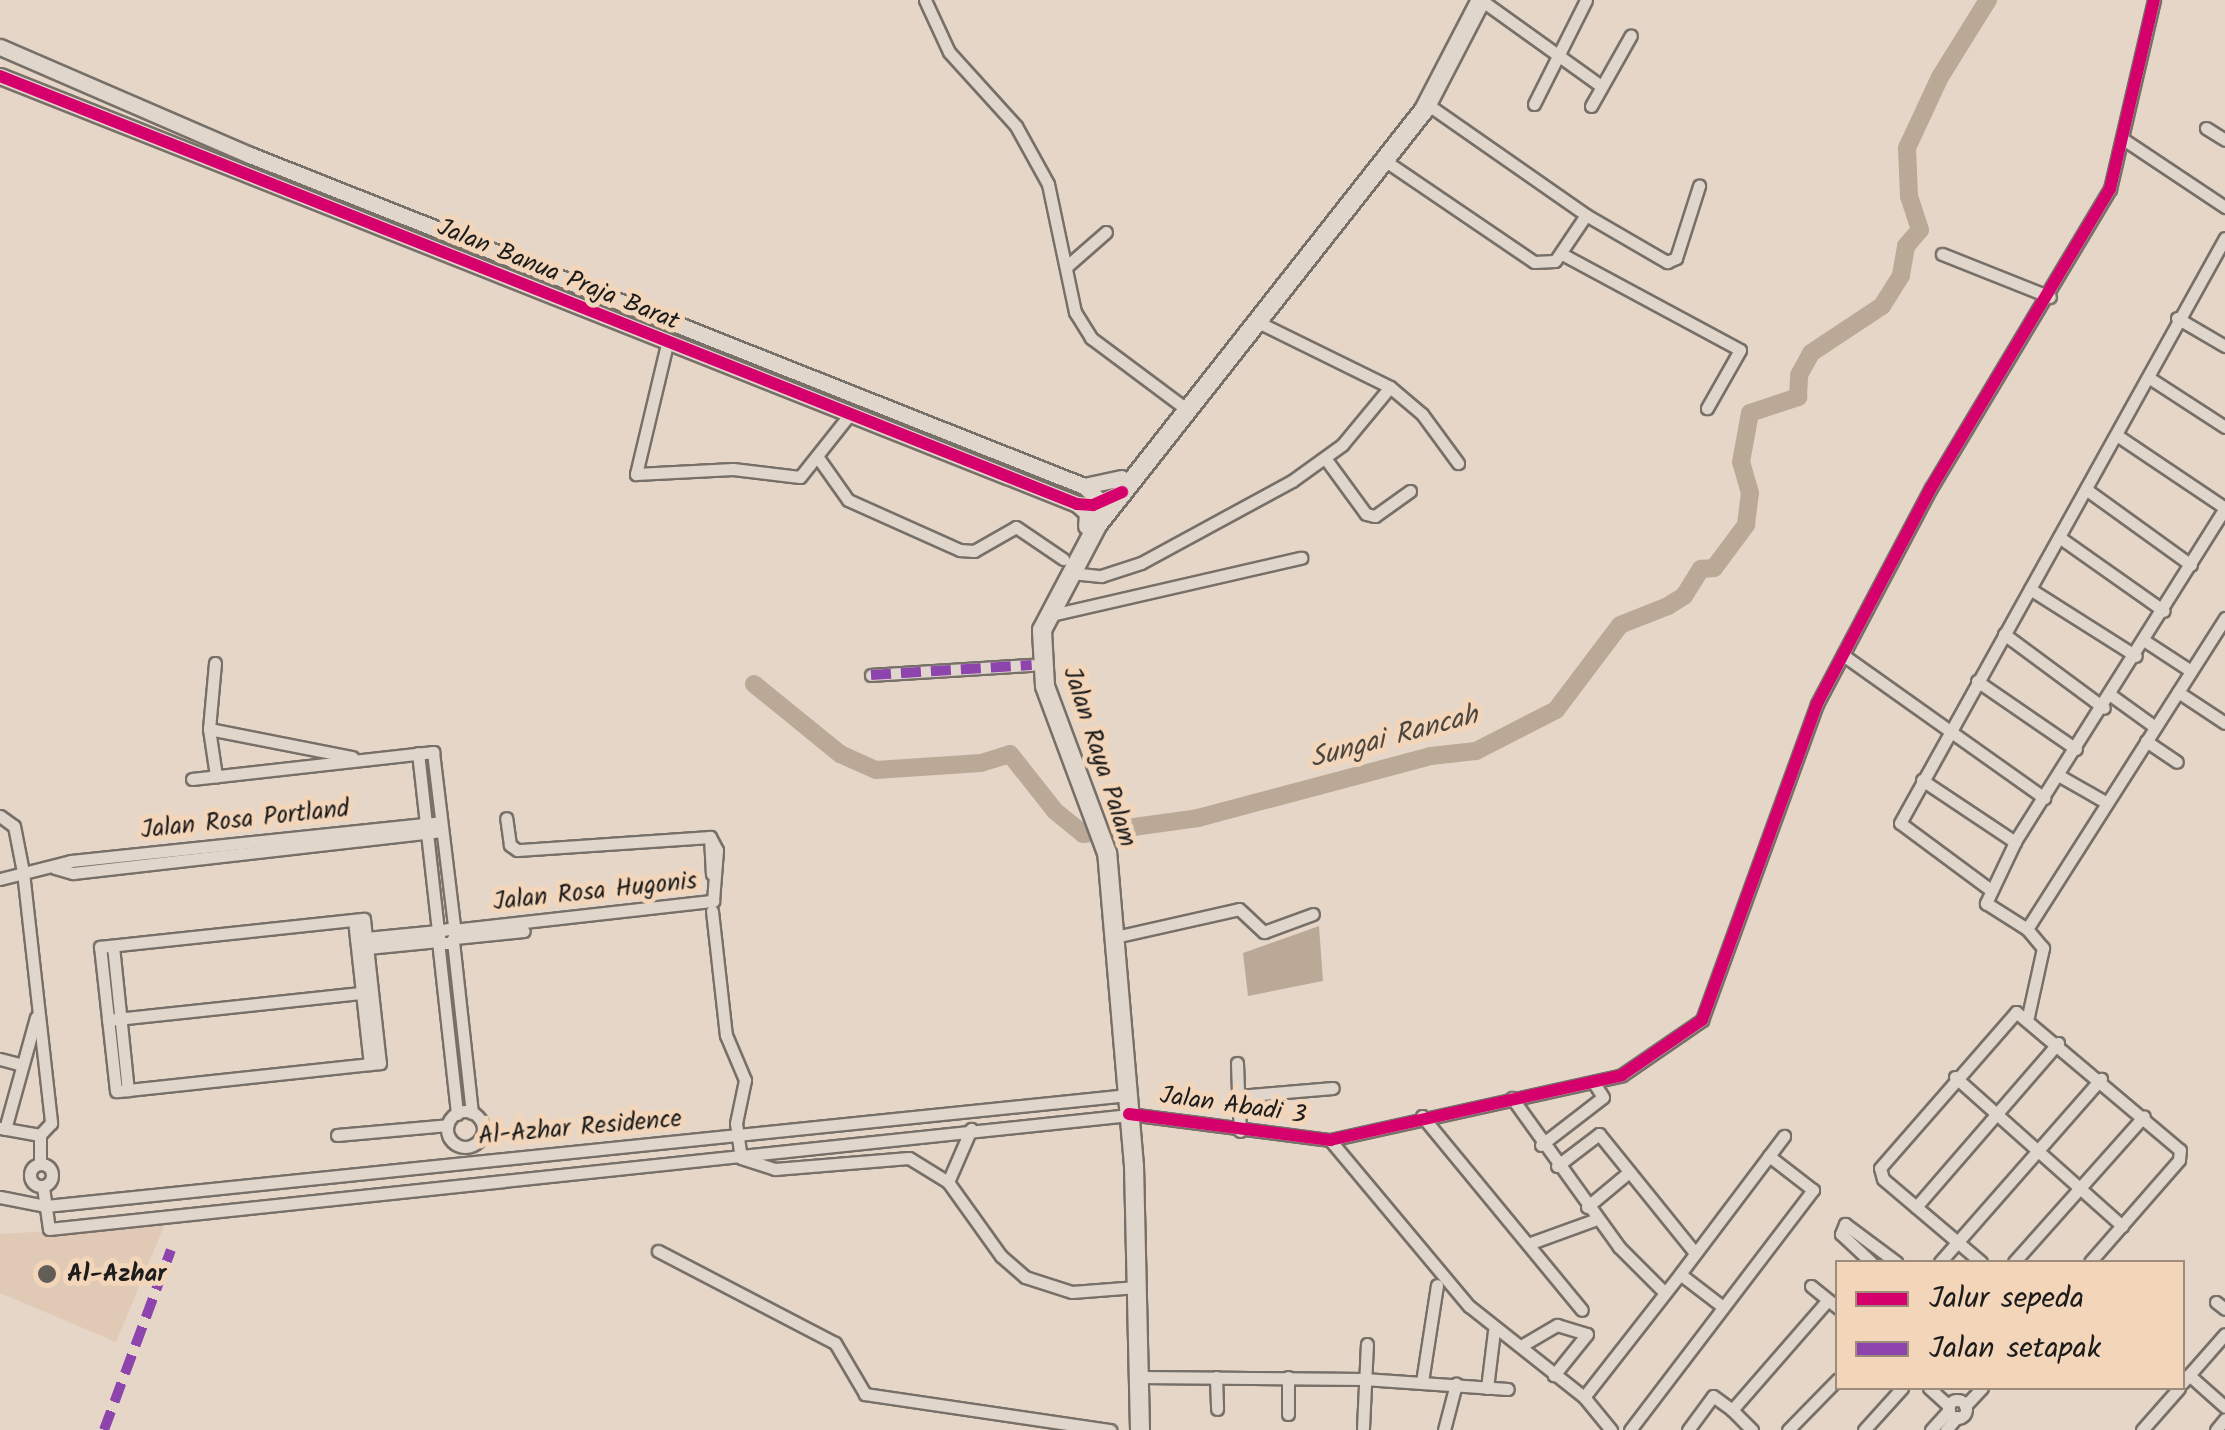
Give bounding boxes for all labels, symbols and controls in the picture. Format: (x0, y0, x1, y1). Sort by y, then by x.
street label: Jalan Banua Praja Barat (433, 213, 683, 337)
street label: Jalan Raya Palam (1056, 663, 1142, 851)
water label: Sungai Rancah (1306, 699, 1482, 777)
street label: Jalan Rosa Portland (139, 794, 351, 846)
street label: Jalan Rosa Hugonis (492, 866, 698, 918)
street label: Jalan Abadi 3 (1158, 1081, 1308, 1131)
street label: Al-Azhar Residence (477, 1104, 683, 1152)
place label: Al-Azhar (67, 1259, 166, 1289)
legend (1835, 1260, 2185, 1390)
marker: Al-Azhar (36, 1263, 58, 1285)
text: Jalur sepeda (1929, 1275, 2084, 1323)
text: Jalan setapak (1929, 1325, 2101, 1373)

